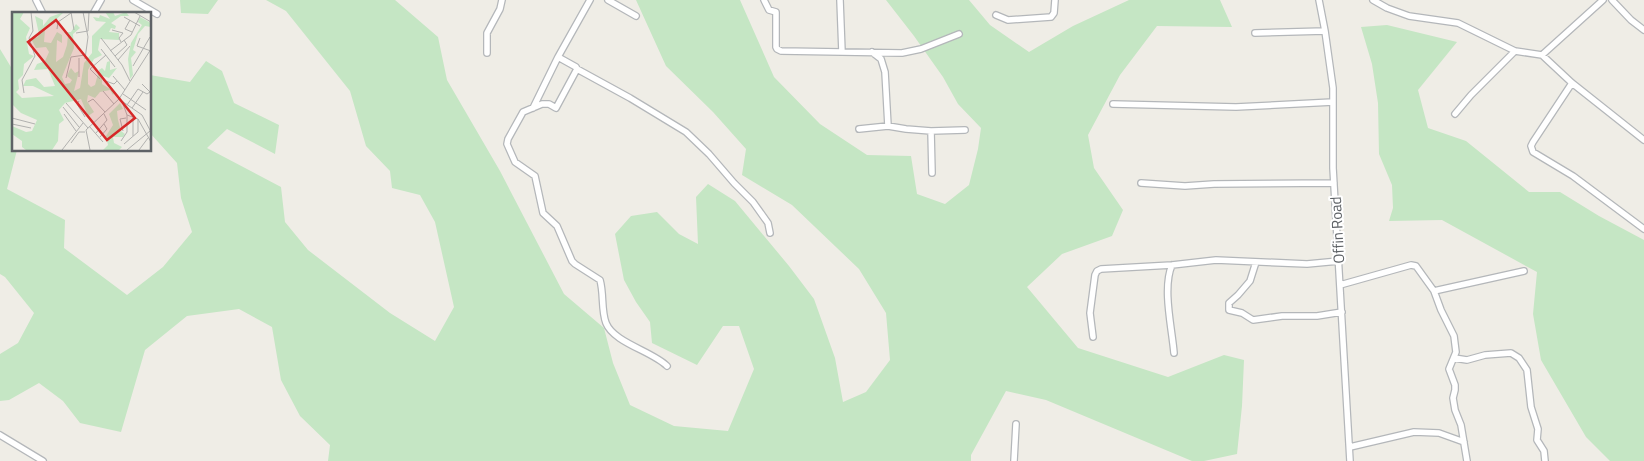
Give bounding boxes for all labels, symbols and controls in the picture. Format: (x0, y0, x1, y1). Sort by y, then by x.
inset map (12, 12, 151, 151)
street label: Offin Road (1324, 196, 1350, 264)

